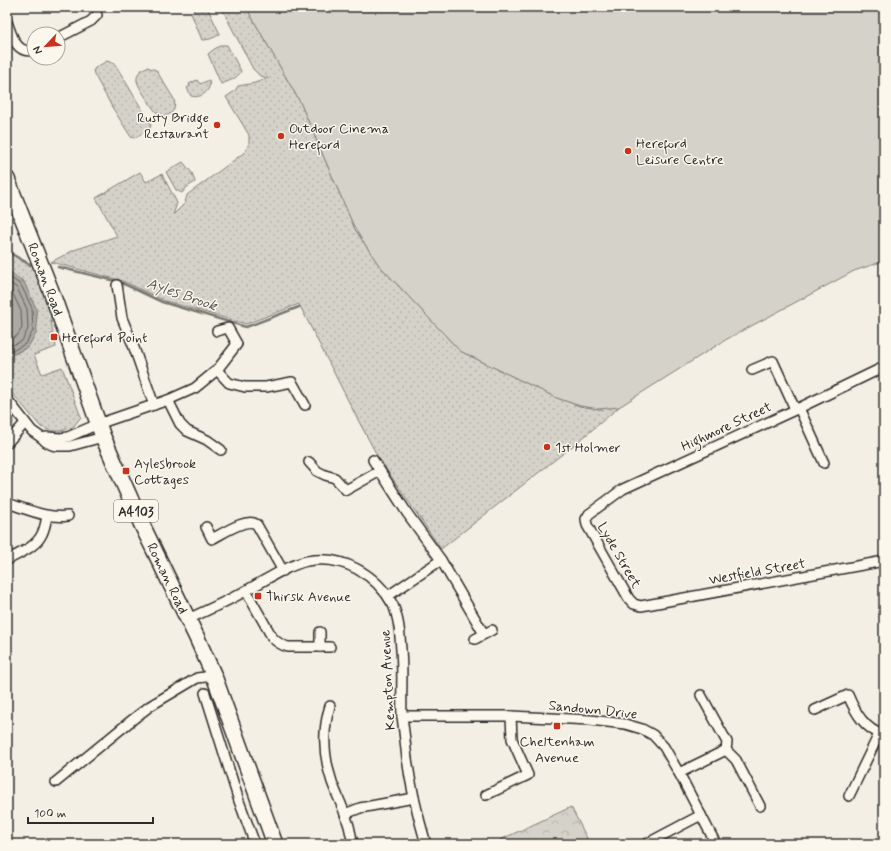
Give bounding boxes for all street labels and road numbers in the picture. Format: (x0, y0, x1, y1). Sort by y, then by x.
street label: Roman Road (23, 240, 67, 318)
street label: Highmore Street (678, 398, 776, 458)
road number: A4103 (114, 500, 158, 522)
street label: Lyde Street (593, 519, 646, 592)
street label: Roman Road (142, 540, 192, 617)
street label: Westfield Street (708, 555, 807, 589)
street label: Kempton Avenue (376, 629, 400, 731)
street label: Sandown Drive (548, 696, 638, 724)

